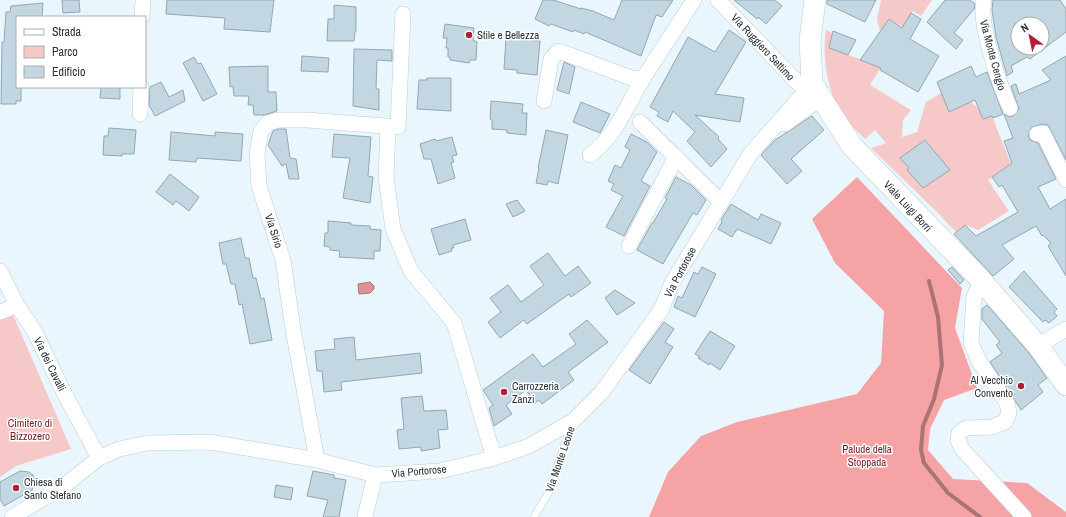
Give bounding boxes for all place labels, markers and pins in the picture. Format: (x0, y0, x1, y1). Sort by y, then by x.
place label: Stile e Bellezza (477, 28, 539, 42)
marker: Stile e Bellezza (464, 30, 474, 40)
place label: Al Vecchio Convento (969, 373, 1013, 400)
place label: Carrozzeria Zanzi (512, 379, 559, 406)
marker: Al Vecchio Convento (1016, 381, 1026, 391)
marker: Carrozzeria Zanzi (499, 387, 509, 397)
place label: Chiesa di Santo Stefano (24, 475, 81, 502)
marker: Chiesa di Santo Stefano (11, 483, 21, 493)

